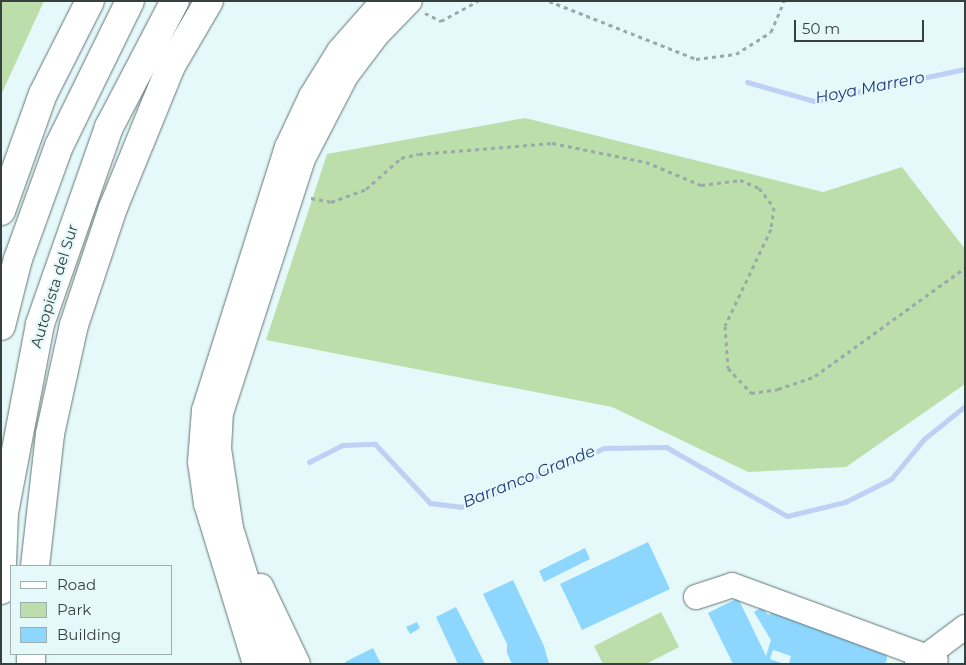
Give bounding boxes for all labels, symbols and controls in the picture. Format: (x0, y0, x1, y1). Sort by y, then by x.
scale bar (796, 10, 926, 42)
text: 50 m (802, 19, 840, 38)
water label: Hoya Marrero (814, 68, 926, 108)
street label: Autopista del Sur (27, 222, 81, 350)
water label: Barranco Grande (460, 442, 598, 512)
legend (10, 565, 172, 655)
text: Road (57, 575, 96, 594)
text: Park (57, 600, 91, 619)
text: Building (57, 625, 121, 644)

